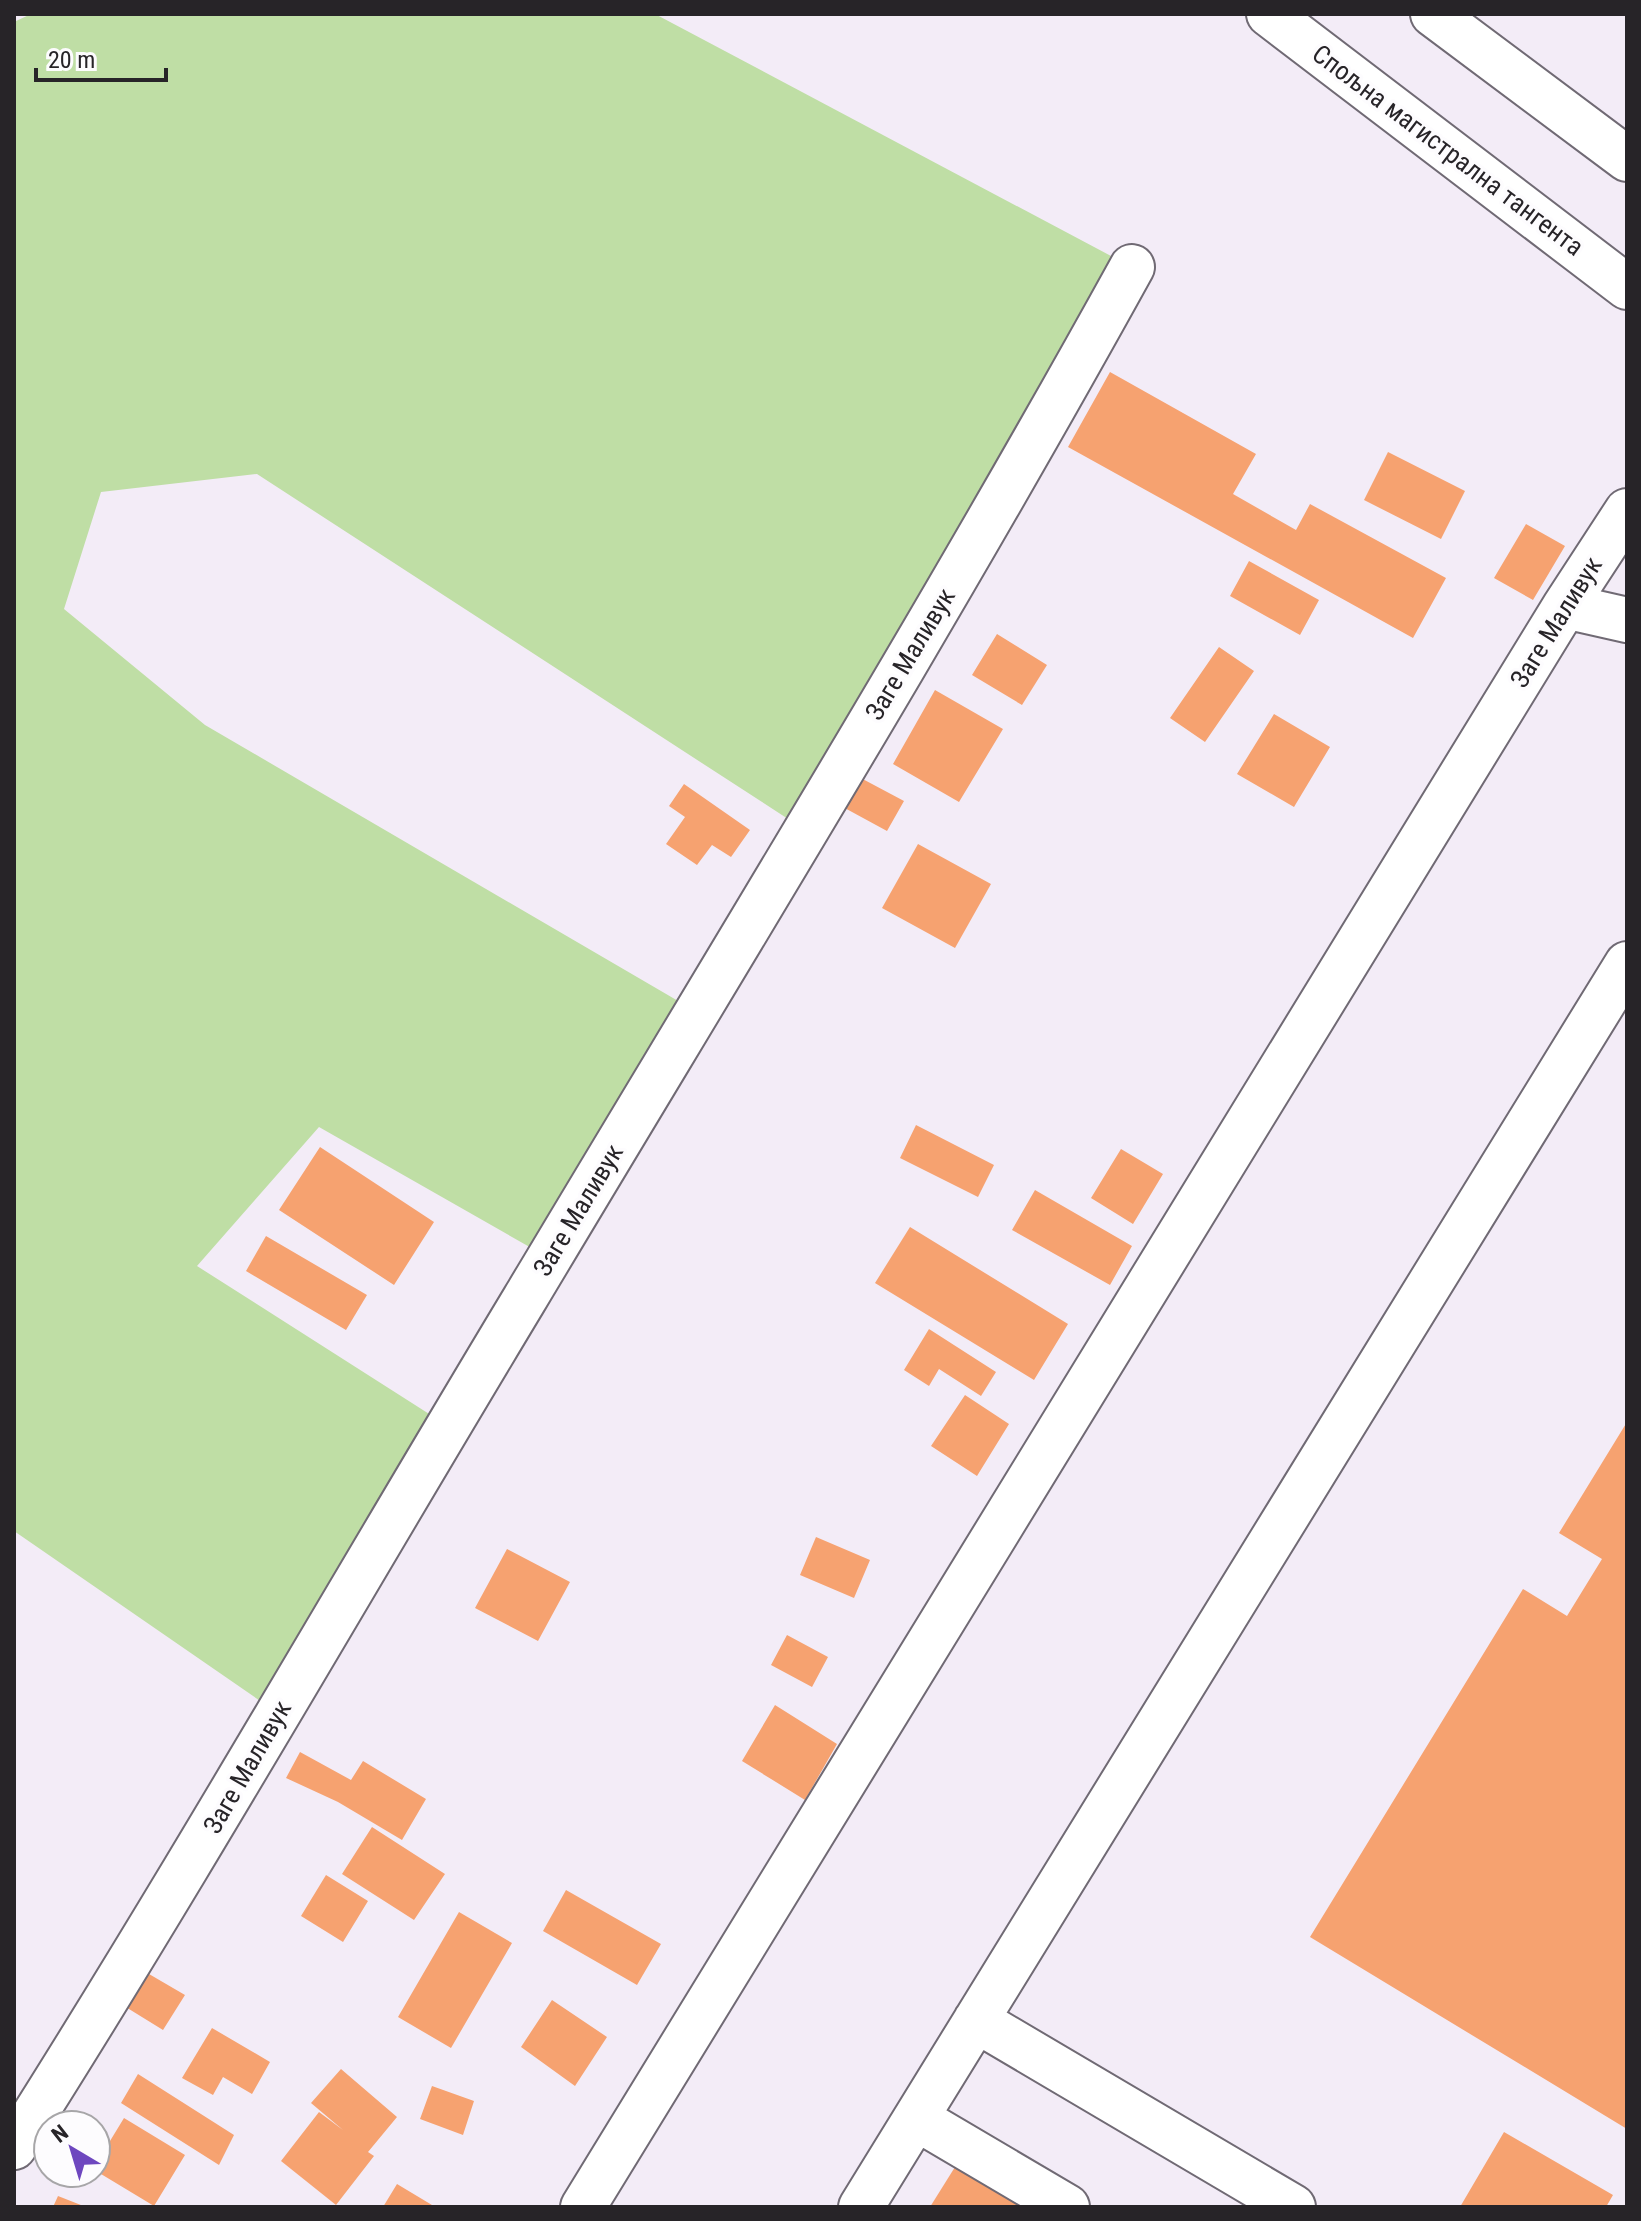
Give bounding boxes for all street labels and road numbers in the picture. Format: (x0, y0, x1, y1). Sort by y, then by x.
street label: Спољна магистрална тангента (1307, 38, 1589, 262)
street label: Заге Маливук (1504, 551, 1608, 693)
street label: Заге Маливук (859, 582, 961, 725)
street label: Заге Маливук (527, 1138, 629, 1281)
street label: Заге Маливук (197, 1695, 297, 1839)

